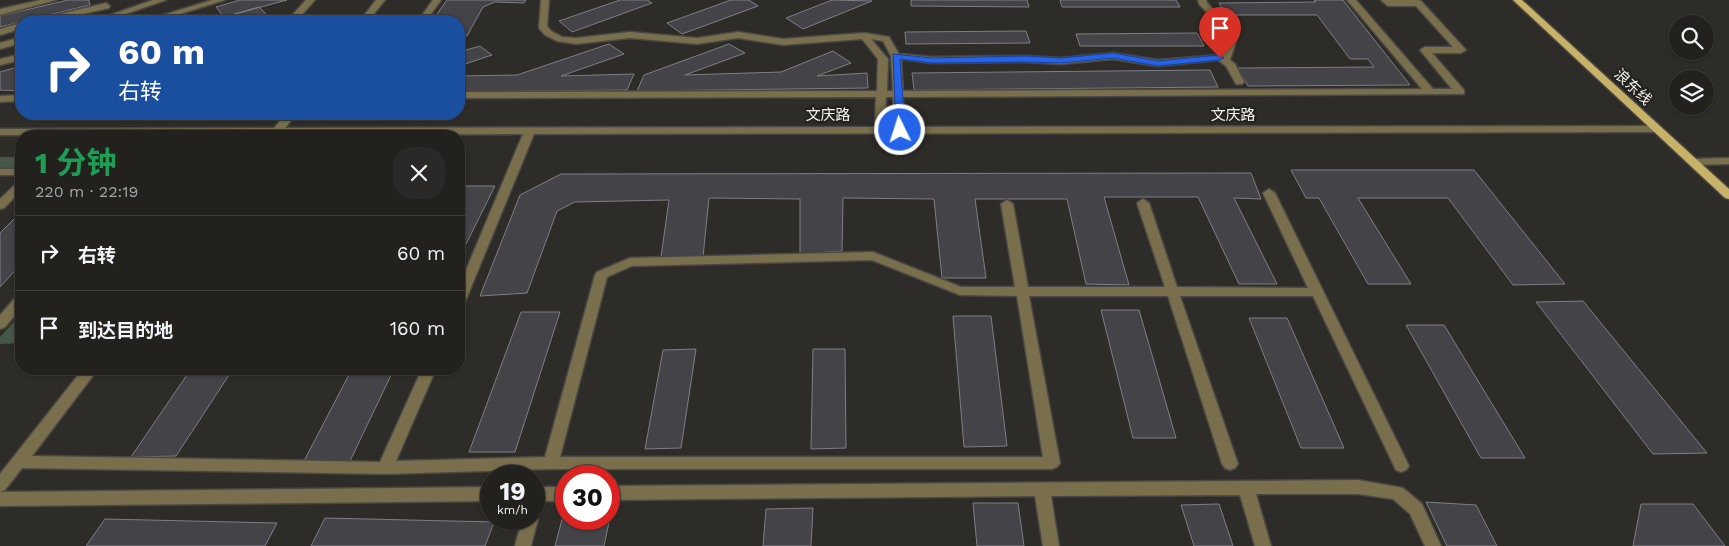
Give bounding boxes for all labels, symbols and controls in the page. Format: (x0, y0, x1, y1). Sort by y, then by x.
pin (1199, 7, 1241, 58)
icon: arrive (1206, 14, 1234, 42)
map controls (1669, 15, 1714, 115)
button: search (1669, 15, 1714, 60)
text: 60 m (118, 31, 205, 73)
icon: right (35, 35, 100, 100)
street label: 浪东线 (1610, 65, 1656, 109)
button: layers (1669, 70, 1714, 115)
text: 右转 (118, 79, 162, 104)
position arrow (873, 103, 925, 155)
street label: 文庆路 (805, 106, 851, 124)
street label: 文庆路 (1210, 106, 1256, 124)
text: 1 分钟 (35, 145, 117, 180)
button: close (393, 147, 445, 199)
text: 220 m · 22:19 (35, 182, 138, 201)
icon: right (35, 239, 63, 267)
text: 60 m (397, 242, 445, 265)
text: 右转 (78, 244, 116, 267)
icon: arrive (35, 314, 63, 342)
text: 160 m (390, 317, 445, 340)
text: 到达目的地 (78, 319, 173, 342)
speed limit sign: 30 (555, 465, 620, 530)
text: 19 (499, 477, 526, 506)
text: km/h (497, 503, 528, 517)

